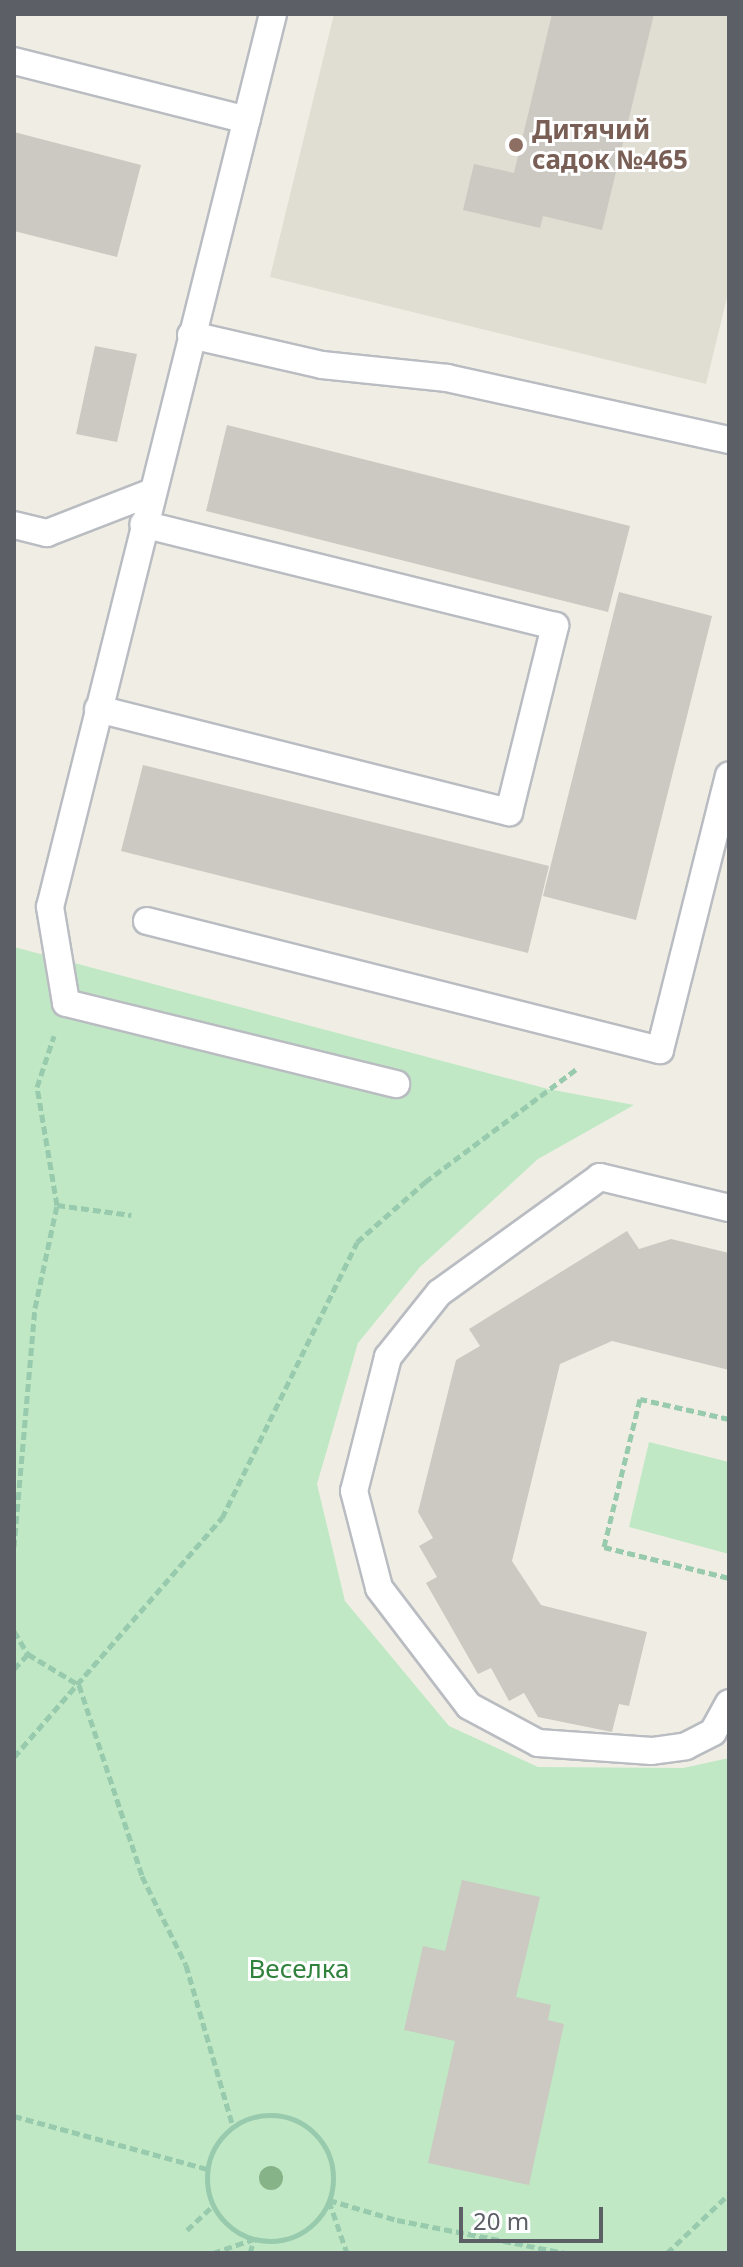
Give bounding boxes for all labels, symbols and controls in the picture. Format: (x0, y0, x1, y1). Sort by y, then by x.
place label: Дитячий садок №465 (532, 114, 688, 176)
marker: Дитячий садок №465 (507, 136, 525, 154)
park label: Веселка (248, 1953, 350, 1985)
scale bar (463, 2191, 607, 2241)
text: 20 m (473, 2204, 529, 2237)

